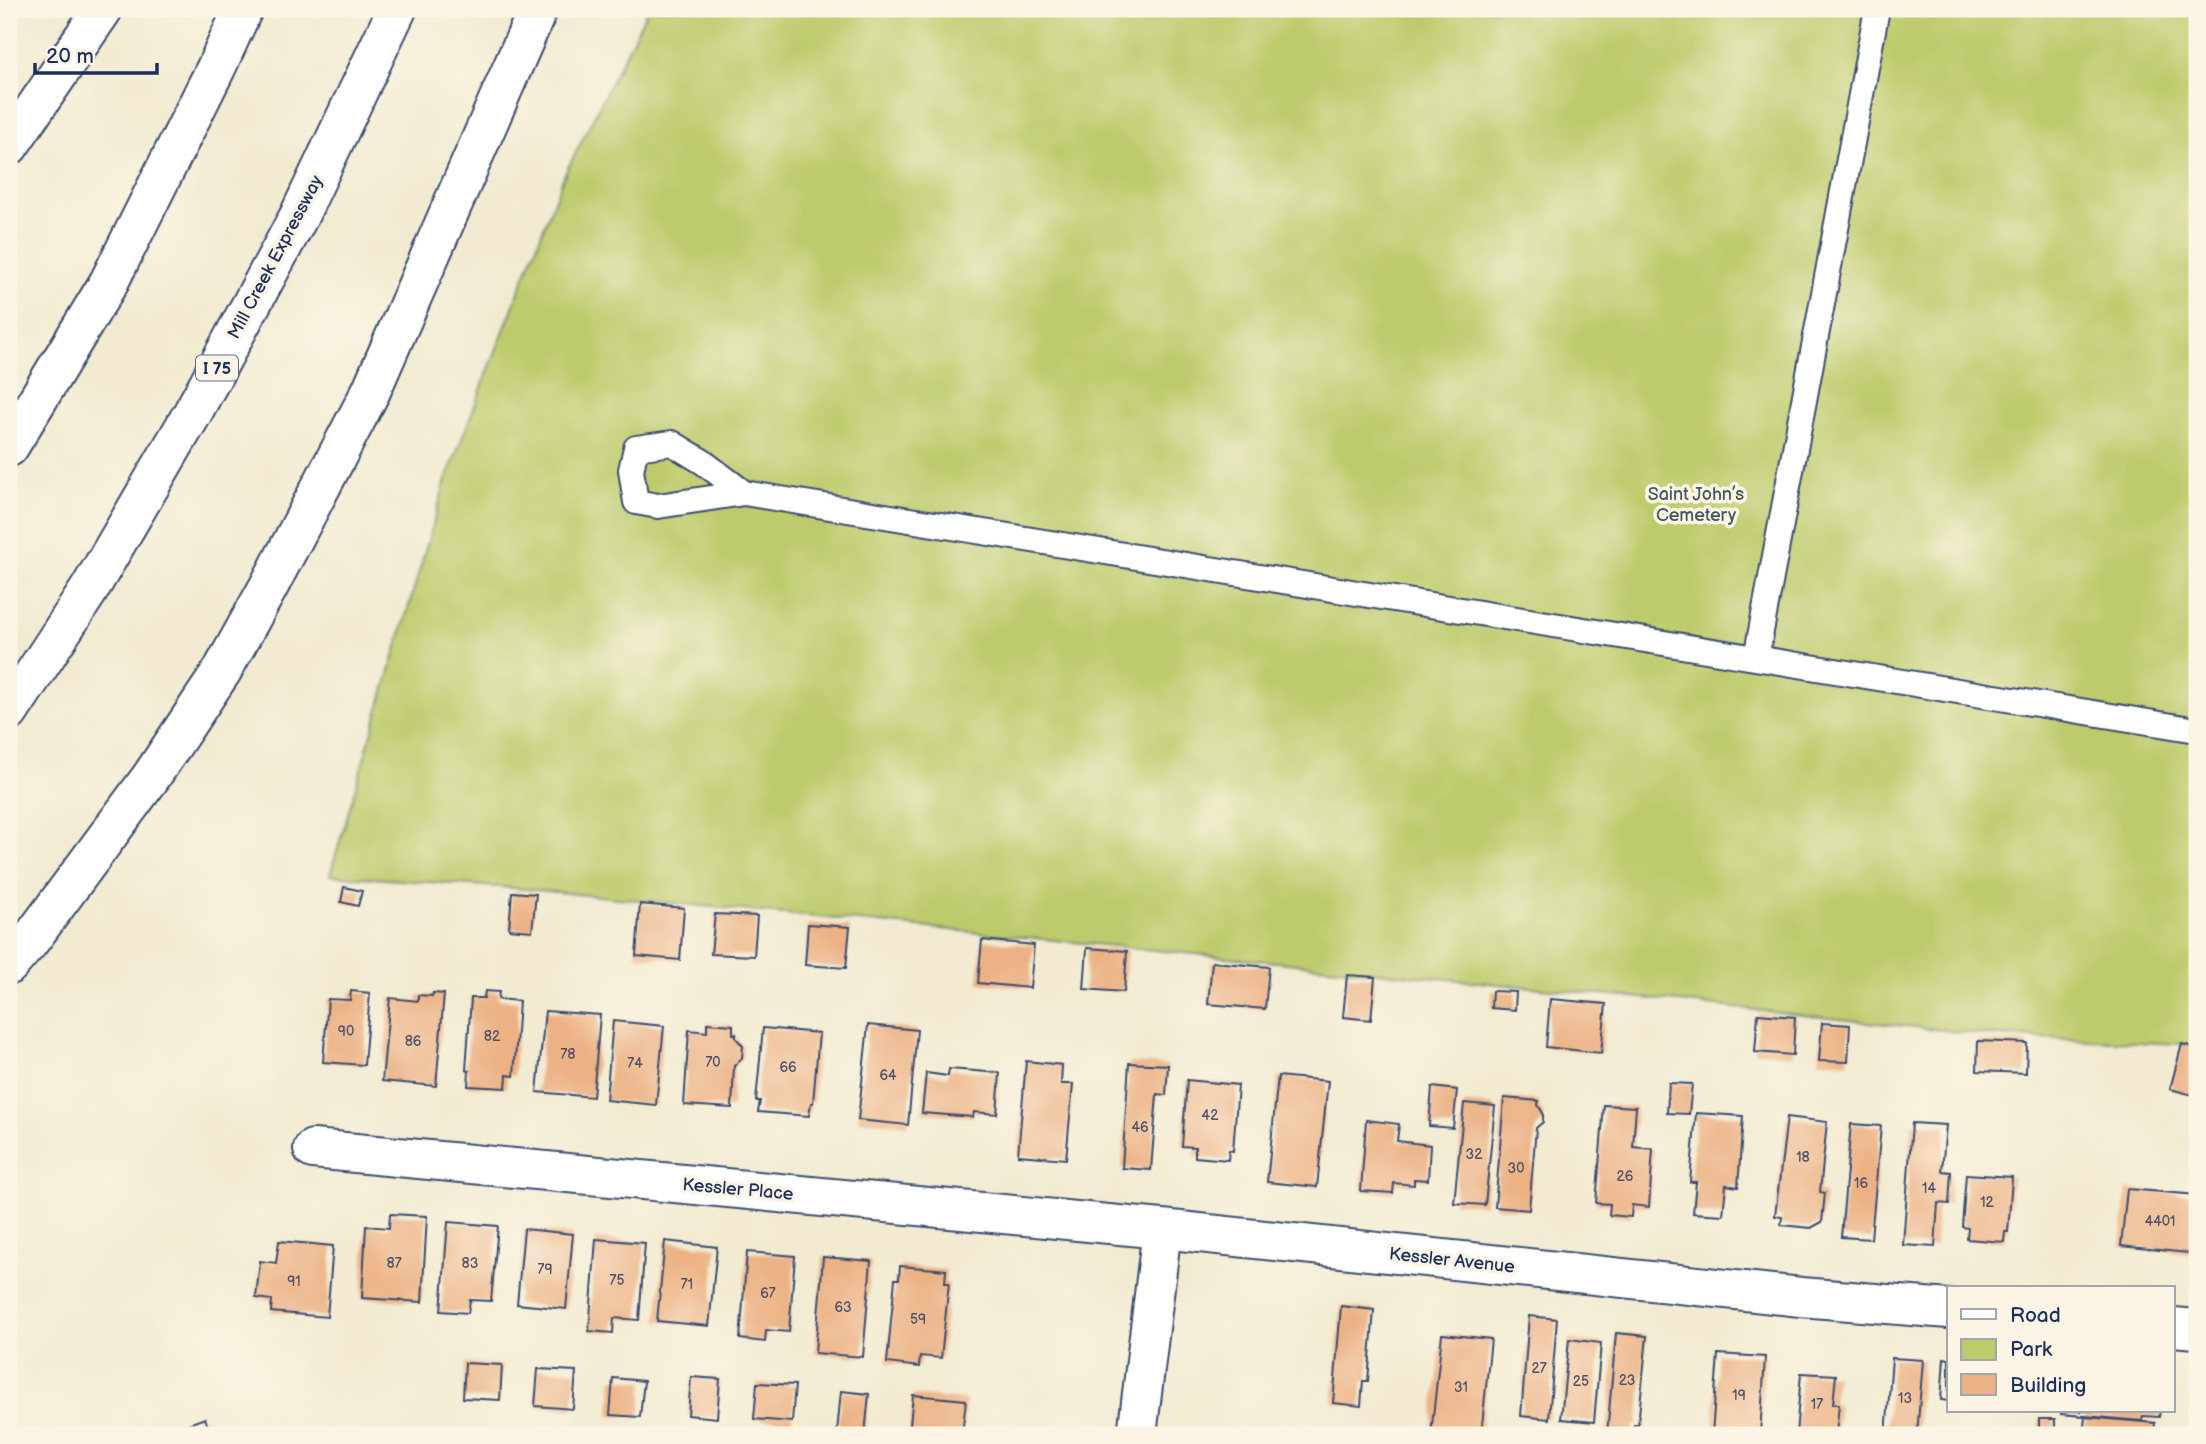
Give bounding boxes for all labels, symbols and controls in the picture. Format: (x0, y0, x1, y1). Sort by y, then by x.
scale bar (35, 32, 158, 76)
text: 20 m (46, 44, 94, 69)
street label: Mill Creek Expressway (223, 171, 328, 343)
road number: I 75 (196, 356, 238, 380)
park label: Saint John’s Cemetery (1648, 484, 1744, 526)
house number: 90 (338, 1023, 354, 1040)
house number: 82 (484, 1028, 501, 1045)
house number: 86 (405, 1033, 422, 1050)
house number: 78 (560, 1046, 576, 1063)
house number: 70 (705, 1054, 721, 1071)
house number: 74 (627, 1055, 643, 1072)
house number: 66 (779, 1059, 797, 1076)
house number: 64 (879, 1067, 897, 1084)
house number: 42 (1202, 1107, 1219, 1124)
house number: 46 (1131, 1119, 1149, 1136)
house number: 32 (1466, 1146, 1483, 1163)
house number: 18 (1796, 1149, 1810, 1166)
house number: 30 (1508, 1160, 1524, 1177)
house number: 26 (1617, 1168, 1634, 1185)
street label: Kessler Place (682, 1174, 795, 1205)
house number: 16 (1854, 1175, 1868, 1192)
house number: 14 (1922, 1180, 1936, 1197)
house number: 12 (1980, 1194, 1995, 1211)
house number: 4401 (2145, 1213, 2175, 1230)
street label: Kessler Avenue (1388, 1243, 1516, 1278)
house number: 87 (386, 1255, 402, 1272)
house number: 83 (462, 1255, 478, 1272)
house number: 79 (538, 1261, 552, 1278)
house number: 75 (610, 1272, 624, 1289)
house number: 91 (287, 1273, 301, 1290)
house number: 71 (681, 1276, 693, 1293)
house number: 67 (760, 1285, 776, 1302)
legend (1947, 1286, 2174, 1412)
house number: 63 (834, 1299, 852, 1316)
text: Road (2010, 1303, 2061, 1328)
house number: 59 (910, 1311, 926, 1328)
text: Park (2010, 1337, 2053, 1362)
house number: 27 (1531, 1360, 1547, 1377)
house number: 23 (1619, 1372, 1635, 1389)
house number: 25 (1573, 1373, 1589, 1390)
text: Building (2010, 1373, 2086, 1398)
house number: 31 (1454, 1379, 1468, 1396)
house number: 19 (1732, 1387, 1746, 1404)
house number: 13 (1898, 1390, 1912, 1407)
house number: 17 (1811, 1396, 1823, 1413)

